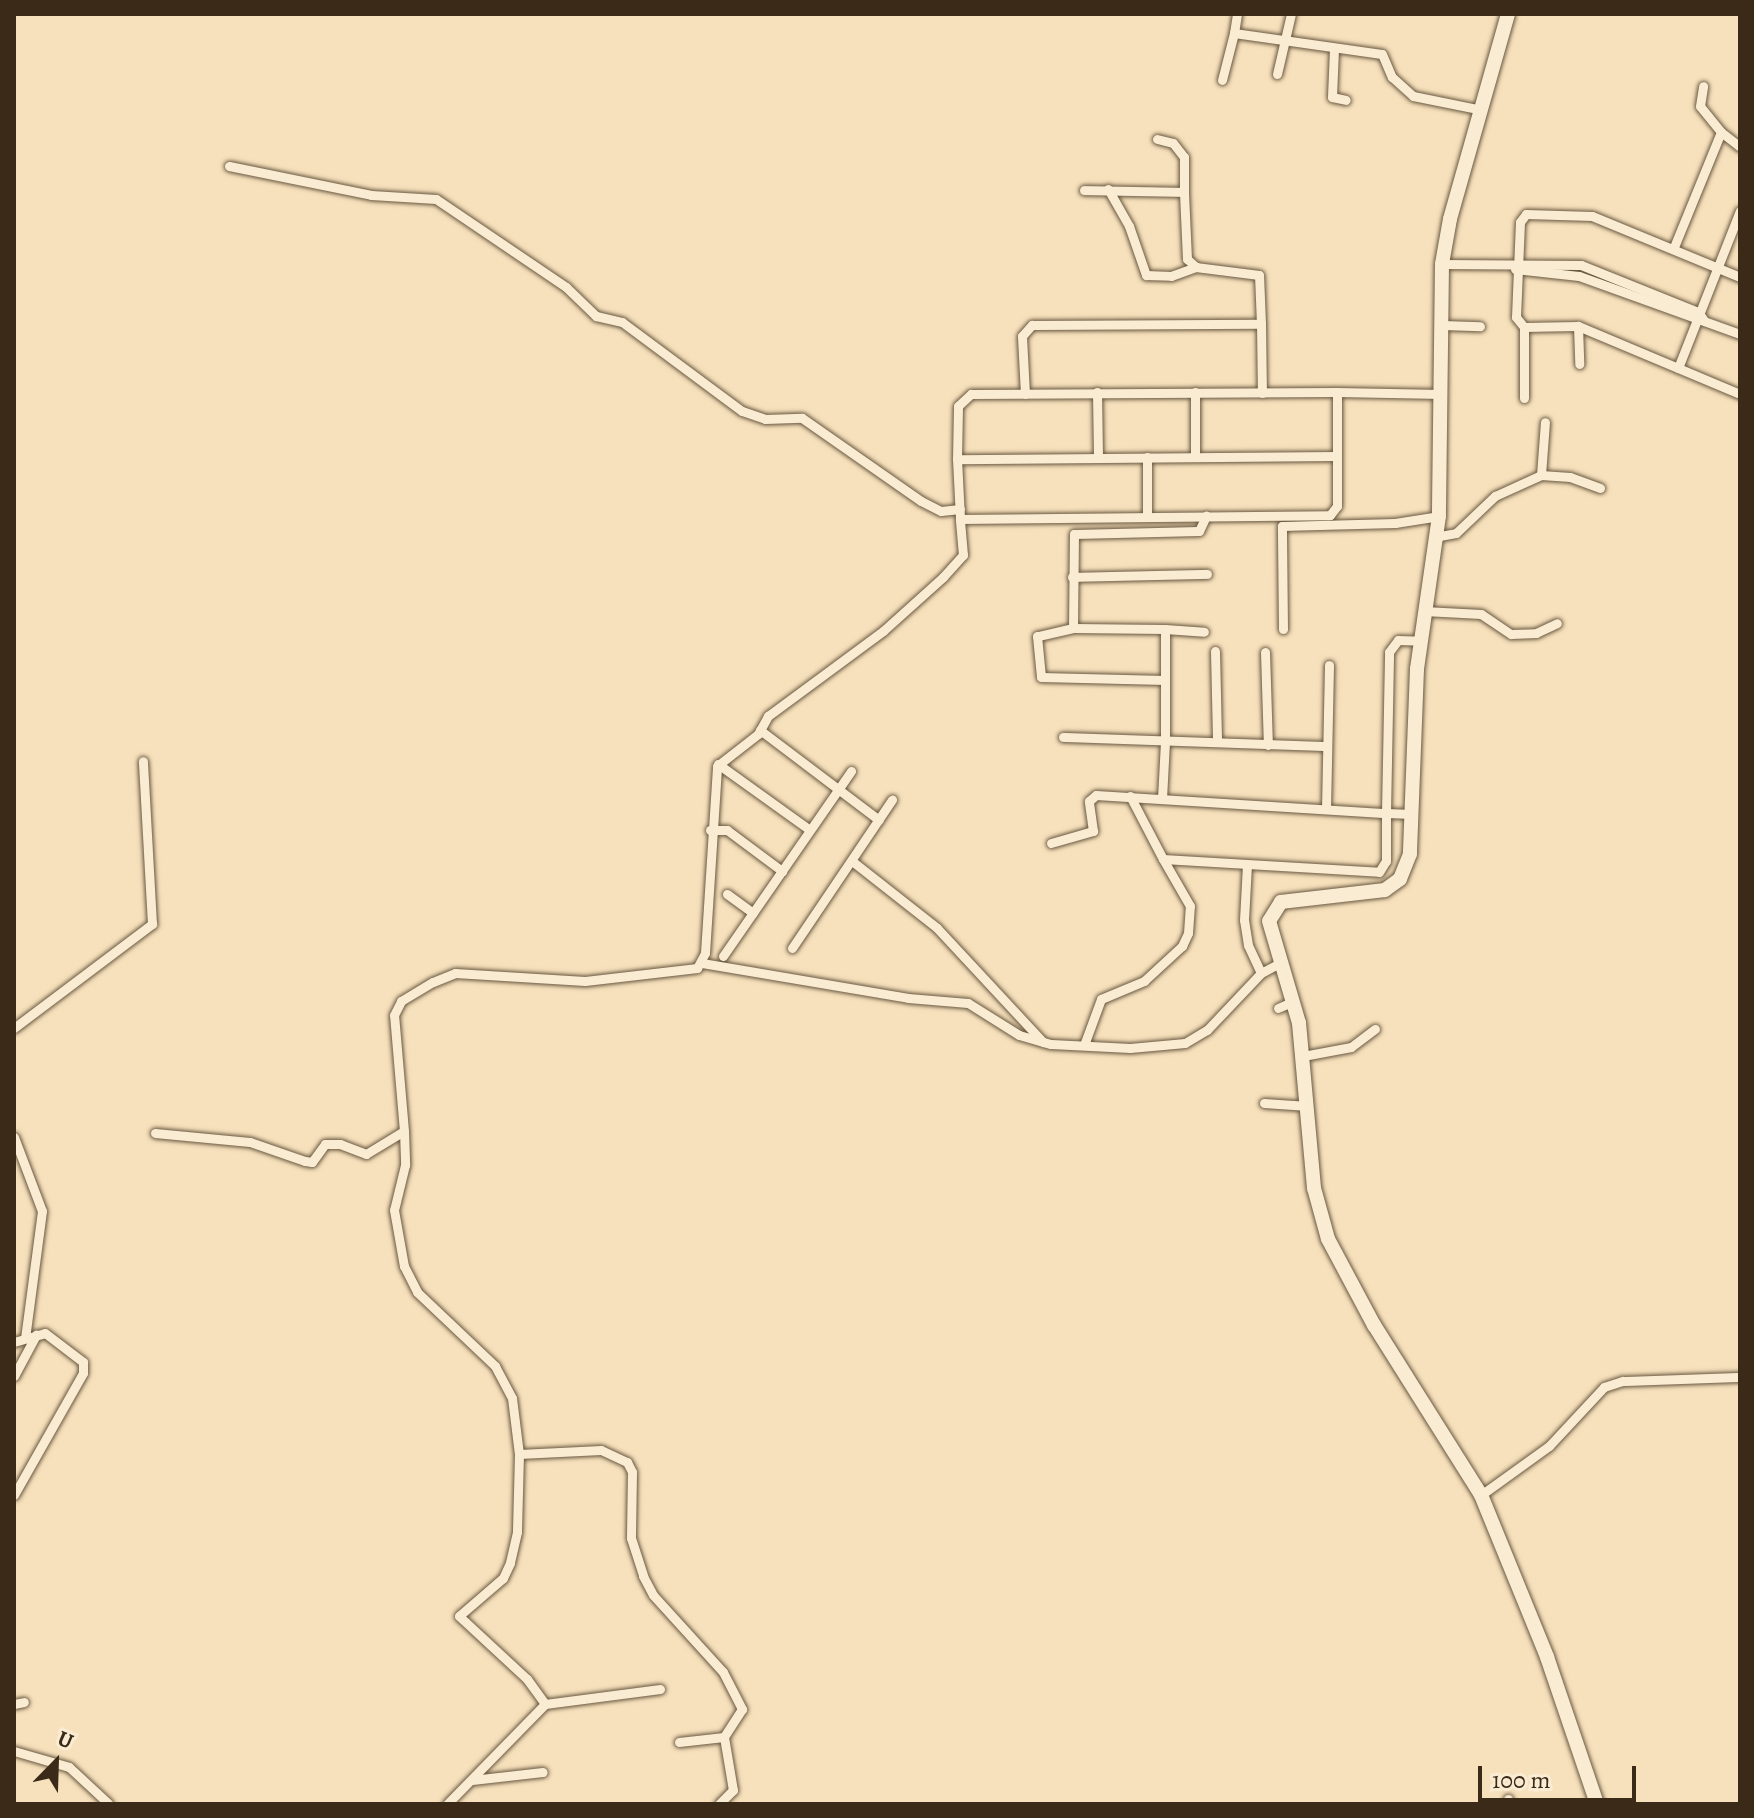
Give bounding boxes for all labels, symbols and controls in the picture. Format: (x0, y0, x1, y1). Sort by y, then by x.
north arrow (16, 1722, 96, 1802)
text: U (53, 1723, 78, 1757)
scale bar (1482, 1750, 1640, 1800)
text: 100 m (1492, 1764, 1551, 1796)

